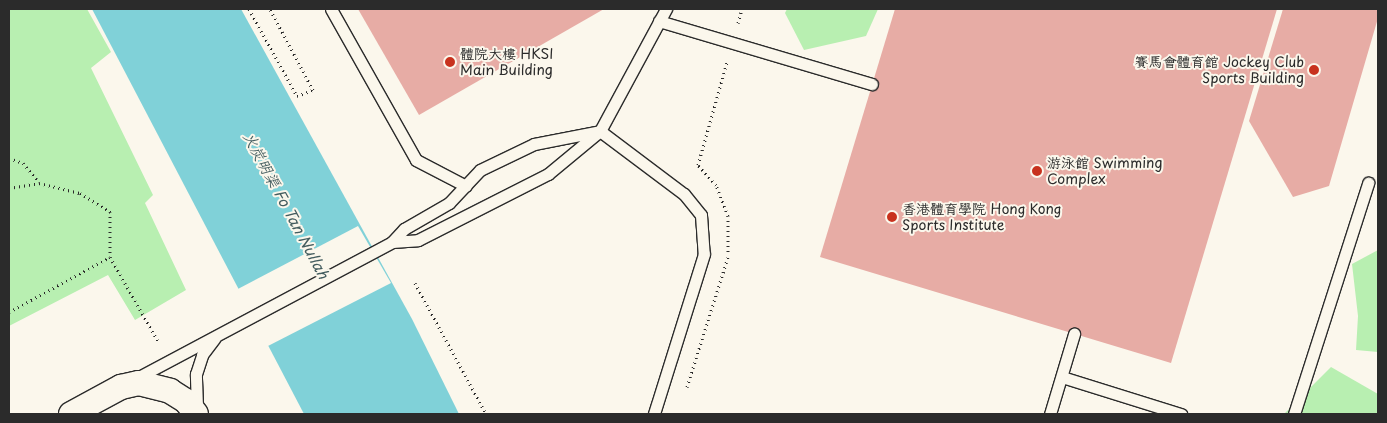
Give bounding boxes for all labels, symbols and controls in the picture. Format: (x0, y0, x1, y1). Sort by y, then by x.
place label: 體院大樓 HKSI Main Building (460, 46, 554, 78)
place label: 賽馬會體育館 Jockey Club Sports Building (1134, 54, 1304, 86)
marker: 體院大樓 HKSI Main Building (444, 56, 456, 68)
marker: 賽馬會體育館 Jockey Club Sports Building (1308, 64, 1320, 76)
water label: 火炭明渠 Fo Tan Nullah (241, 128, 333, 282)
place label: 游泳館 Swimming Complex (1047, 155, 1162, 188)
marker: 游泳館 Swimming Complex (1031, 165, 1043, 177)
place label: 香港體育學院 Hong Kong Sports Institute (902, 201, 1063, 233)
marker: 香港體育學院 Hong Kong Sports Institute (886, 211, 898, 223)

